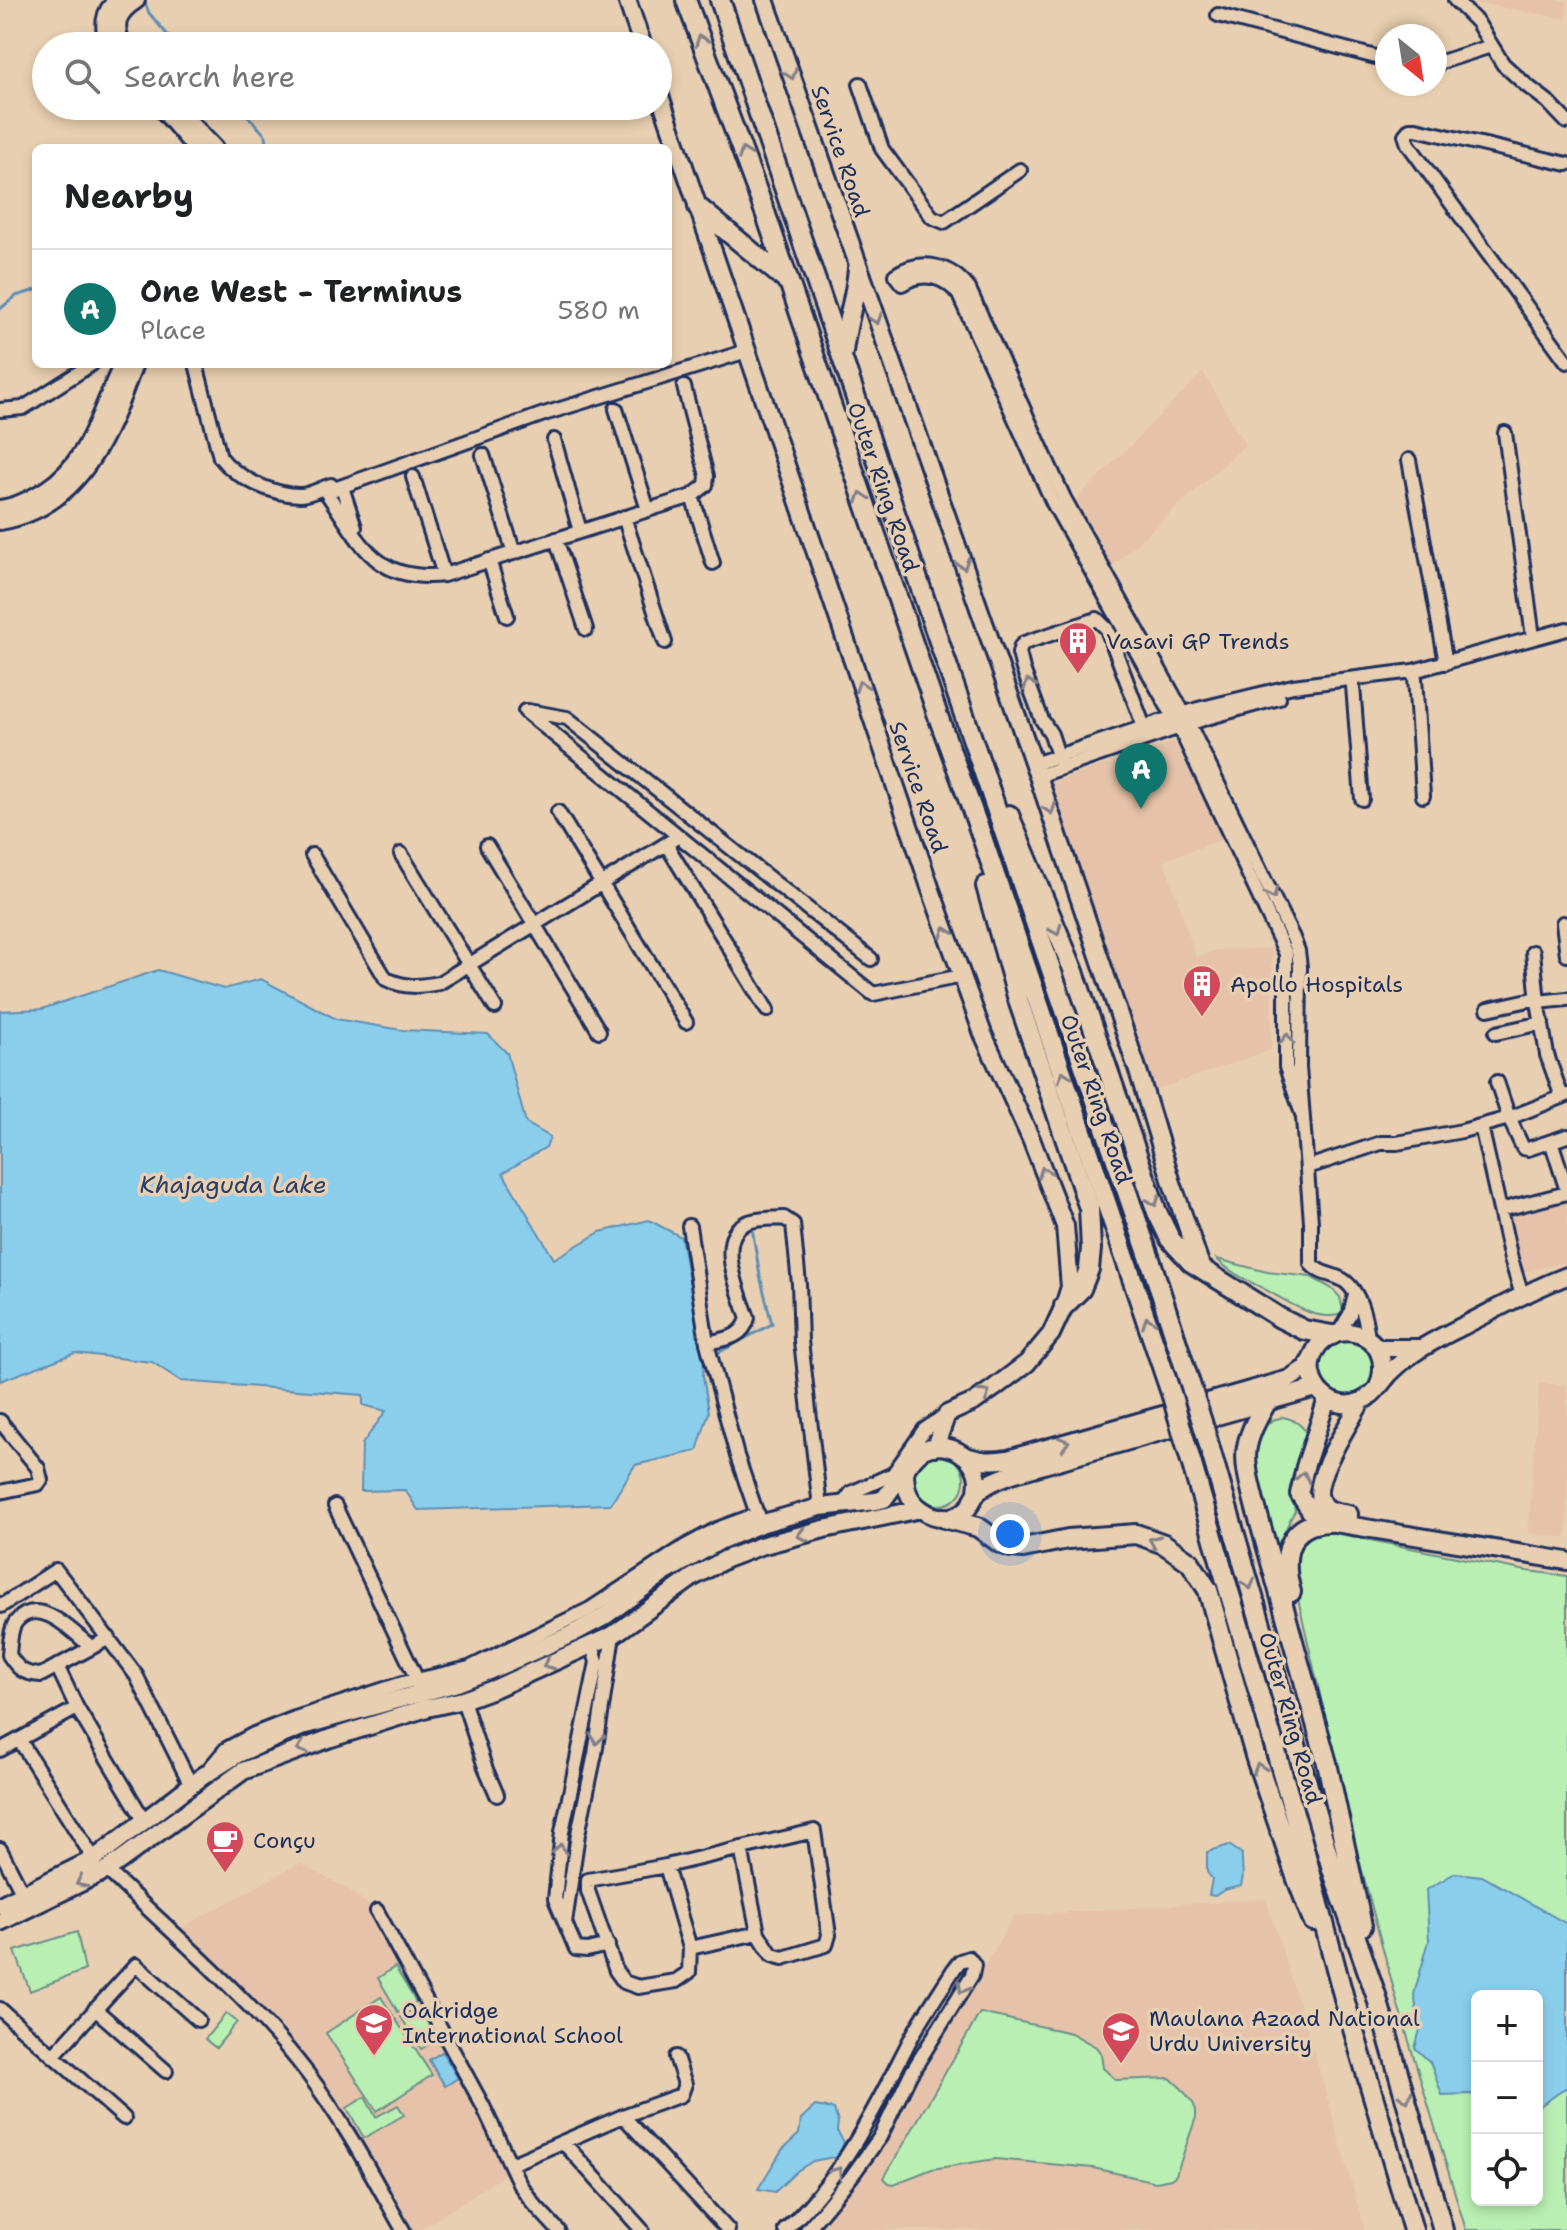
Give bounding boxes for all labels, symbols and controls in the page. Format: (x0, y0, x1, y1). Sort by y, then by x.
north arrow (1375, 24, 1447, 96)
search box (32, 32, 672, 120)
one-way arrow (695, 34, 711, 48)
icon: search (60, 54, 104, 98)
text: Search here (124, 56, 295, 97)
one-way arrow (781, 66, 797, 80)
street label: Service Road (804, 81, 877, 221)
one-way arrow (737, 147, 753, 161)
text: Nearby (64, 173, 194, 219)
text: One West - Terminus (140, 271, 462, 312)
text: A (80, 292, 100, 327)
text: 580 m (558, 292, 640, 327)
one-way arrow (867, 311, 883, 325)
text: Place (140, 312, 206, 347)
street label: Outer Ring Road (841, 398, 926, 576)
one-way arrow (856, 490, 872, 504)
one-way arrow (954, 556, 970, 570)
building icon: Vasavi GP Trends (1057, 620, 1099, 675)
place label: Vasavi GP Trends (1106, 627, 1290, 656)
one-way arrow (1022, 678, 1039, 692)
one-way arrow (855, 680, 871, 694)
street label: Service Road (882, 717, 955, 857)
pin: A (1115, 743, 1167, 809)
one-way arrow (1040, 802, 1056, 816)
one-way arrow (1262, 886, 1278, 901)
one-way arrow (1047, 922, 1063, 936)
one-way arrow (939, 925, 956, 939)
building icon: Apollo Hospitals (1181, 963, 1223, 1018)
place label: Apollo Hospitals (1230, 970, 1403, 999)
street label: Outer Ring Road (1054, 1010, 1139, 1188)
one-way arrow (1278, 1032, 1295, 1045)
one-way arrow (1058, 1069, 1074, 1083)
one-way arrow (1037, 1166, 1054, 1180)
water label: Khajaguda Lake (139, 1169, 327, 1201)
one-way arrow (1144, 1194, 1160, 1208)
one-way arrow (1142, 1315, 1158, 1329)
one-way arrow (976, 1389, 990, 1404)
one-way arrow (1057, 1436, 1071, 1453)
one-way arrow (1294, 1470, 1311, 1484)
your location (990, 1514, 1030, 1554)
one-way arrow (796, 1525, 810, 1542)
one-way arrow (1148, 1535, 1163, 1551)
one-way arrow (1240, 1576, 1256, 1590)
street label: Outer Ring Road (1252, 1629, 1329, 1808)
one-way arrow (541, 1655, 556, 1671)
one-way arrow (589, 1733, 606, 1746)
one-way arrow (296, 1739, 310, 1755)
one-way arrow (1253, 1762, 1269, 1776)
cafe icon: Conçu (204, 1819, 246, 1874)
place label: Conçu (253, 1826, 316, 1855)
one-way arrow (552, 1843, 569, 1856)
one-way arrow (75, 1873, 90, 1888)
one-way arrow (958, 1979, 973, 1994)
map controls (1471, 1990, 1543, 2206)
button: + (1471, 1990, 1543, 2062)
place label: Oakridge International School (402, 1996, 623, 2050)
school or university icon: Oakridge International School (353, 2002, 395, 2057)
place label: Maulana Azaad National Urdu University (1149, 2004, 1420, 2058)
school or university icon: Maulana Azaad National Urdu University (1100, 2010, 1142, 2065)
button: − (1471, 2062, 1543, 2134)
one-way arrow (1397, 2089, 1413, 2103)
button: locate (1471, 2134, 1543, 2206)
one-way arrow (827, 2166, 842, 2181)

